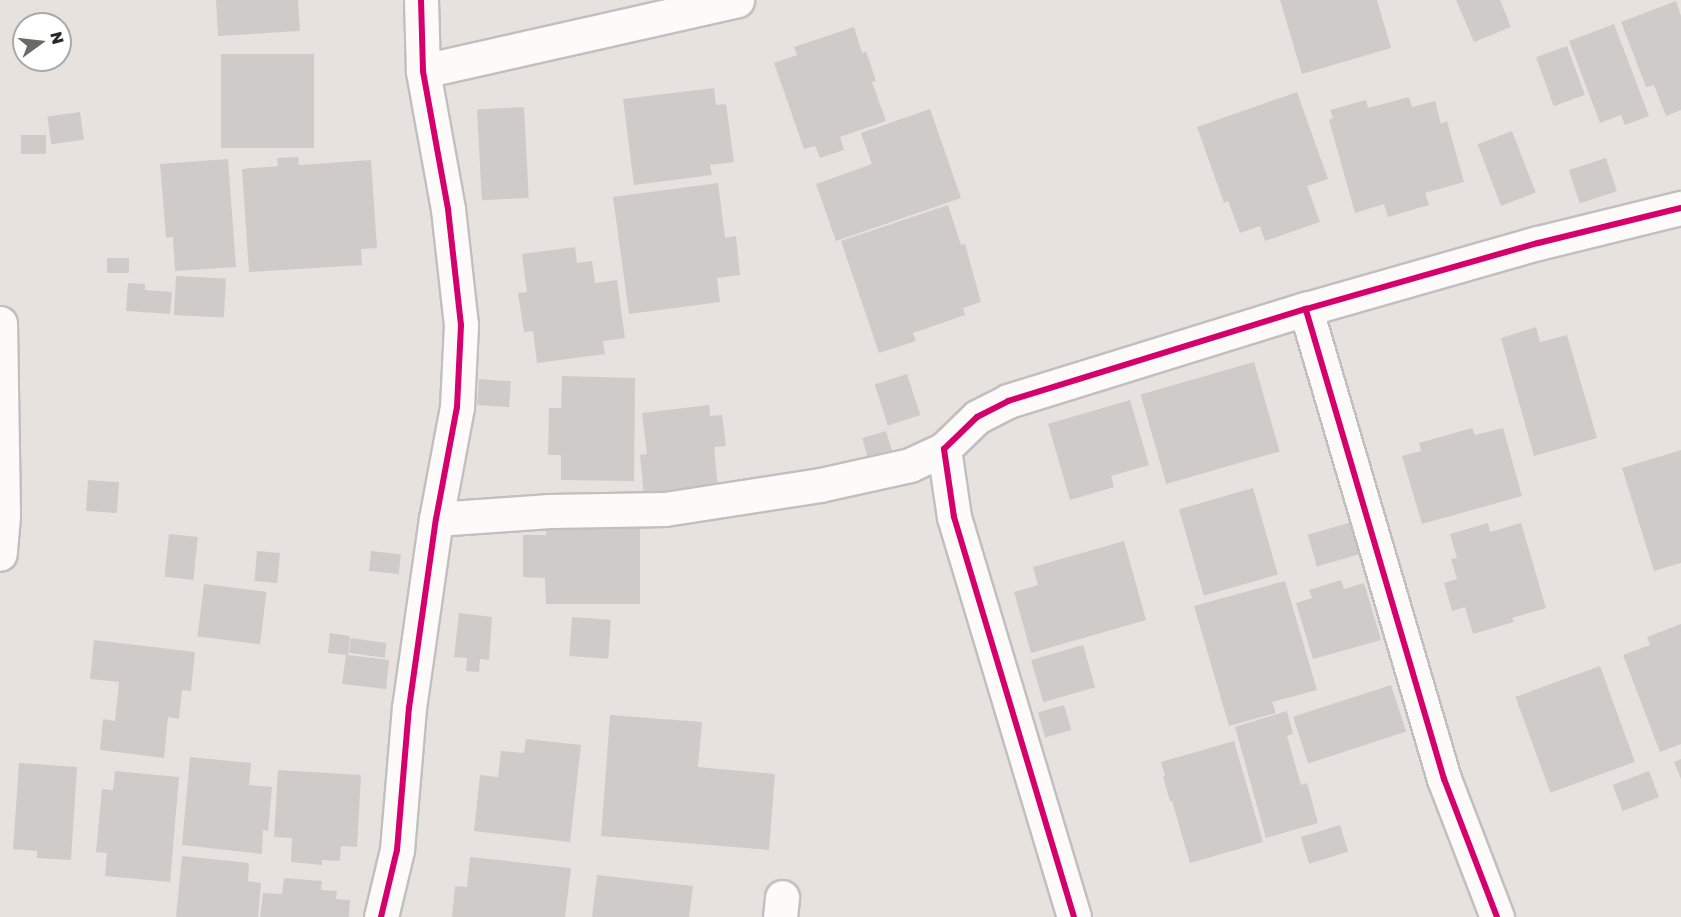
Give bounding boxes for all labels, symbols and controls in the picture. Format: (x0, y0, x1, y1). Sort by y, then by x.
north arrow (12, 12, 72, 72)
text: N (46, 29, 69, 46)

